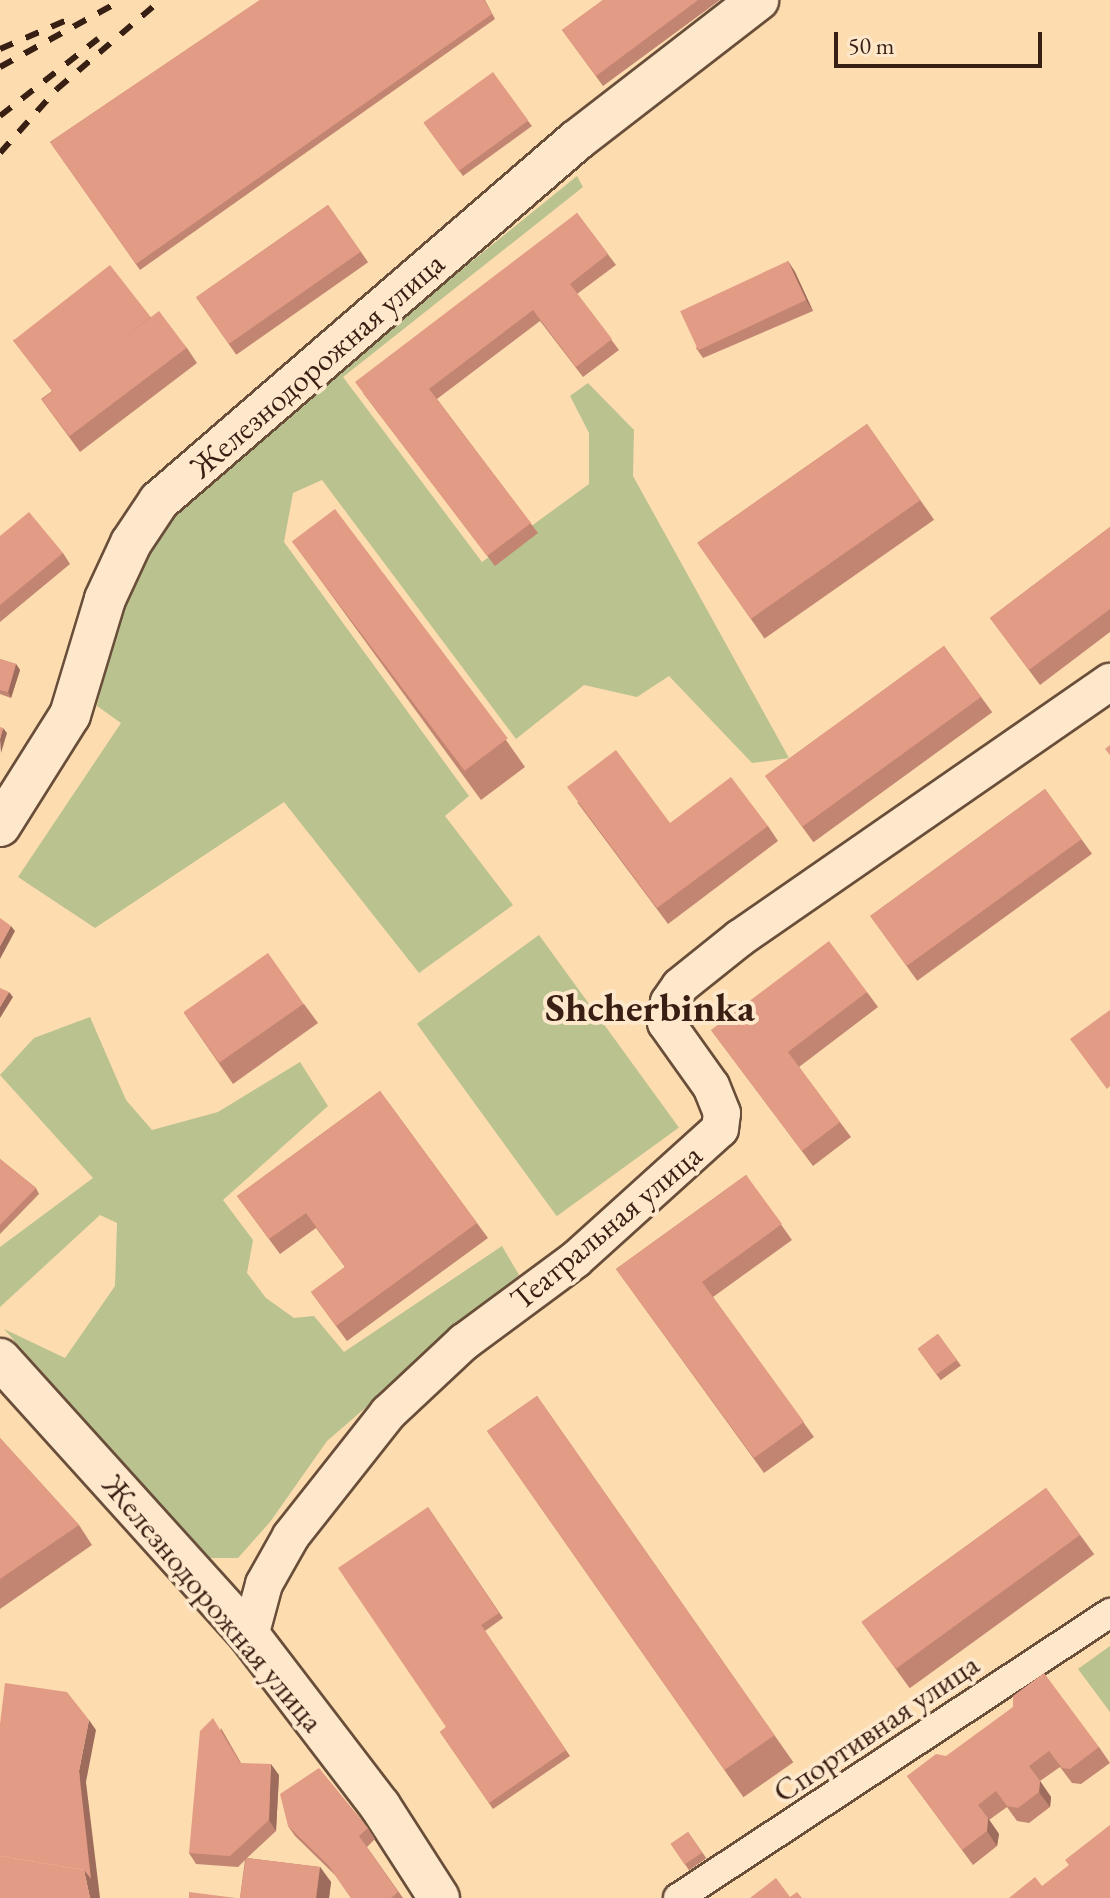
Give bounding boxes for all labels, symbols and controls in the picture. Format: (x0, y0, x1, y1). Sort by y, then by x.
scale bar (838, 16, 1046, 66)
text: 50 m (848, 30, 895, 61)
street label: Железнодорожная улица (182, 244, 452, 486)
district label: Shcherbinka (545, 983, 755, 1031)
street label: Театральная улица (503, 1136, 709, 1318)
street label: Железнодорожная улица (94, 1466, 332, 1740)
street label: Спортивная улица (766, 1645, 986, 1811)

